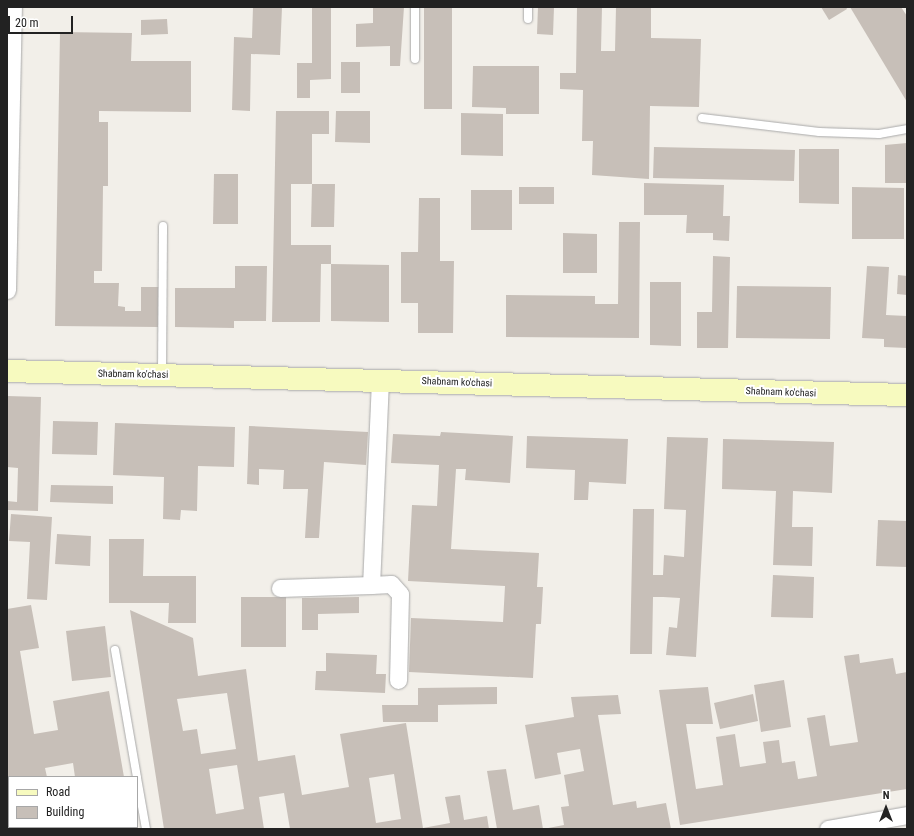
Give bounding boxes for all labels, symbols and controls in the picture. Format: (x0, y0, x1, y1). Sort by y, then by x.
scale bar (10, 8, 75, 34)
text: 20 m (15, 16, 39, 30)
street label: Shabnam ko'chasi (98, 367, 168, 381)
street label: Shabnam ko'chasi (422, 375, 492, 389)
street label: Shabnam ko'chasi (746, 385, 816, 399)
legend (8, 776, 138, 828)
text: Road (46, 785, 70, 799)
north arrow (866, 788, 906, 828)
text: N (883, 789, 889, 802)
text: Building (46, 805, 84, 819)

